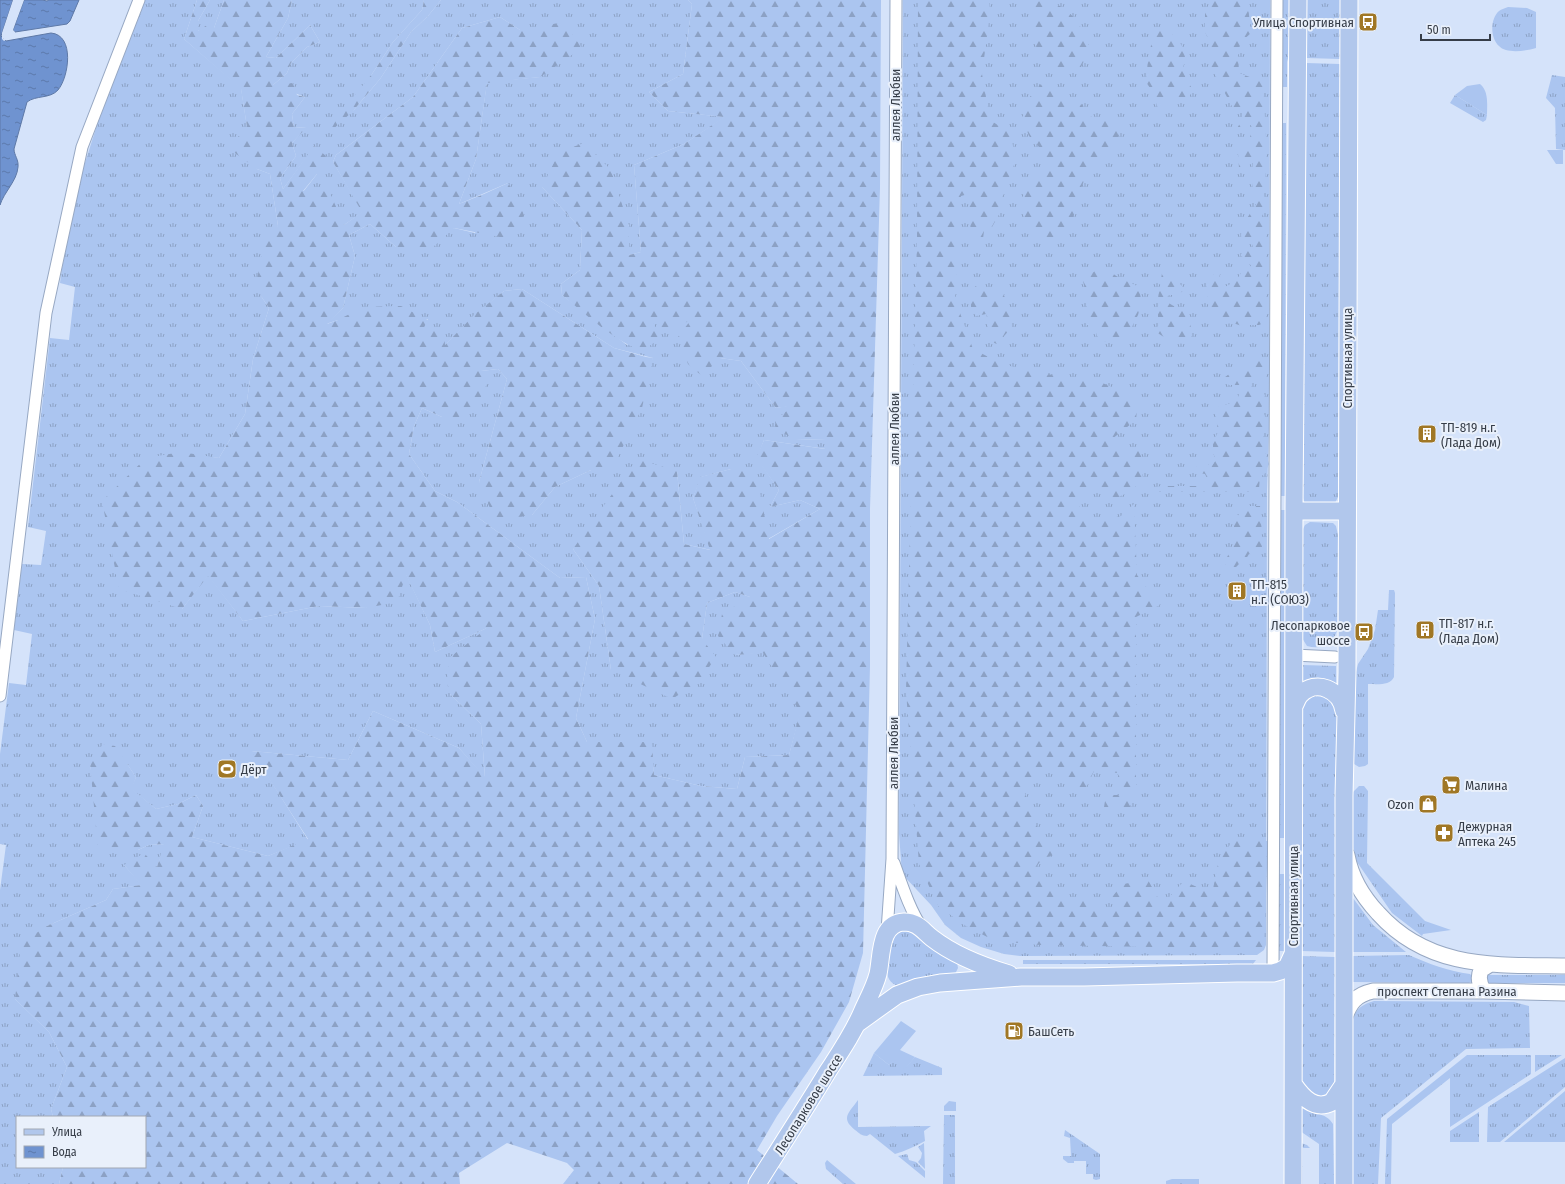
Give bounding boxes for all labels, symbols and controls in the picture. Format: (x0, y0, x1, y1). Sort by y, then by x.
bus stop icon: Улица Спортивная (1357, 11, 1379, 33)
place label: Улица Спортивная (1252, 15, 1354, 30)
scale bar (1421, 16, 1490, 42)
text: 50 m (1427, 23, 1451, 37)
street label: аллея Любви (888, 69, 903, 141)
street label: Спортивная улица (1340, 308, 1355, 408)
street label: аллея Любви (887, 393, 902, 465)
place label: ТП-819 н.г. (Лада Дом) (1441, 420, 1501, 450)
building icon: ТП-819 н.г. (Лада Дом) (1416, 423, 1438, 445)
place label: ТП-815 н.г. (СОЮЗ) (1251, 577, 1309, 607)
building icon: ТП-815 н.г. (СОЮЗ) (1226, 580, 1248, 602)
place label: ТП-817 н.г. (Лада Дом) (1439, 616, 1499, 646)
place label: Лесопарковое шоссе (1271, 618, 1350, 648)
building icon: ТП-817 н.г. (Лада Дом) (1414, 619, 1436, 641)
bus stop icon: Лесопарковое шоссе (1353, 621, 1375, 643)
street label: аллея Любви (886, 717, 901, 789)
sports icon: Дёрт (216, 758, 238, 780)
place label: Дёрт (240, 762, 267, 777)
supermarket icon: Малина (1440, 774, 1462, 796)
place label: Малина (1465, 778, 1508, 793)
shop icon: Ozon (1417, 793, 1439, 815)
place label: Ozon (1387, 797, 1414, 812)
place label: Дежурная Аптека 245 (1457, 819, 1516, 849)
pharmacy icon: Дежурная Аптека 245 (1433, 822, 1455, 844)
street label: Спортивная улица (1286, 846, 1301, 946)
street label: проспект Степана Разина (1377, 984, 1517, 999)
fuel station icon: БашСеть (1003, 1020, 1025, 1042)
place label: БашСеть (1028, 1024, 1074, 1039)
street label: Лесопарковое шоссе (772, 1051, 845, 1157)
legend (16, 1116, 146, 1168)
text: Улица (51, 1125, 82, 1139)
text: Вода (52, 1145, 77, 1159)

